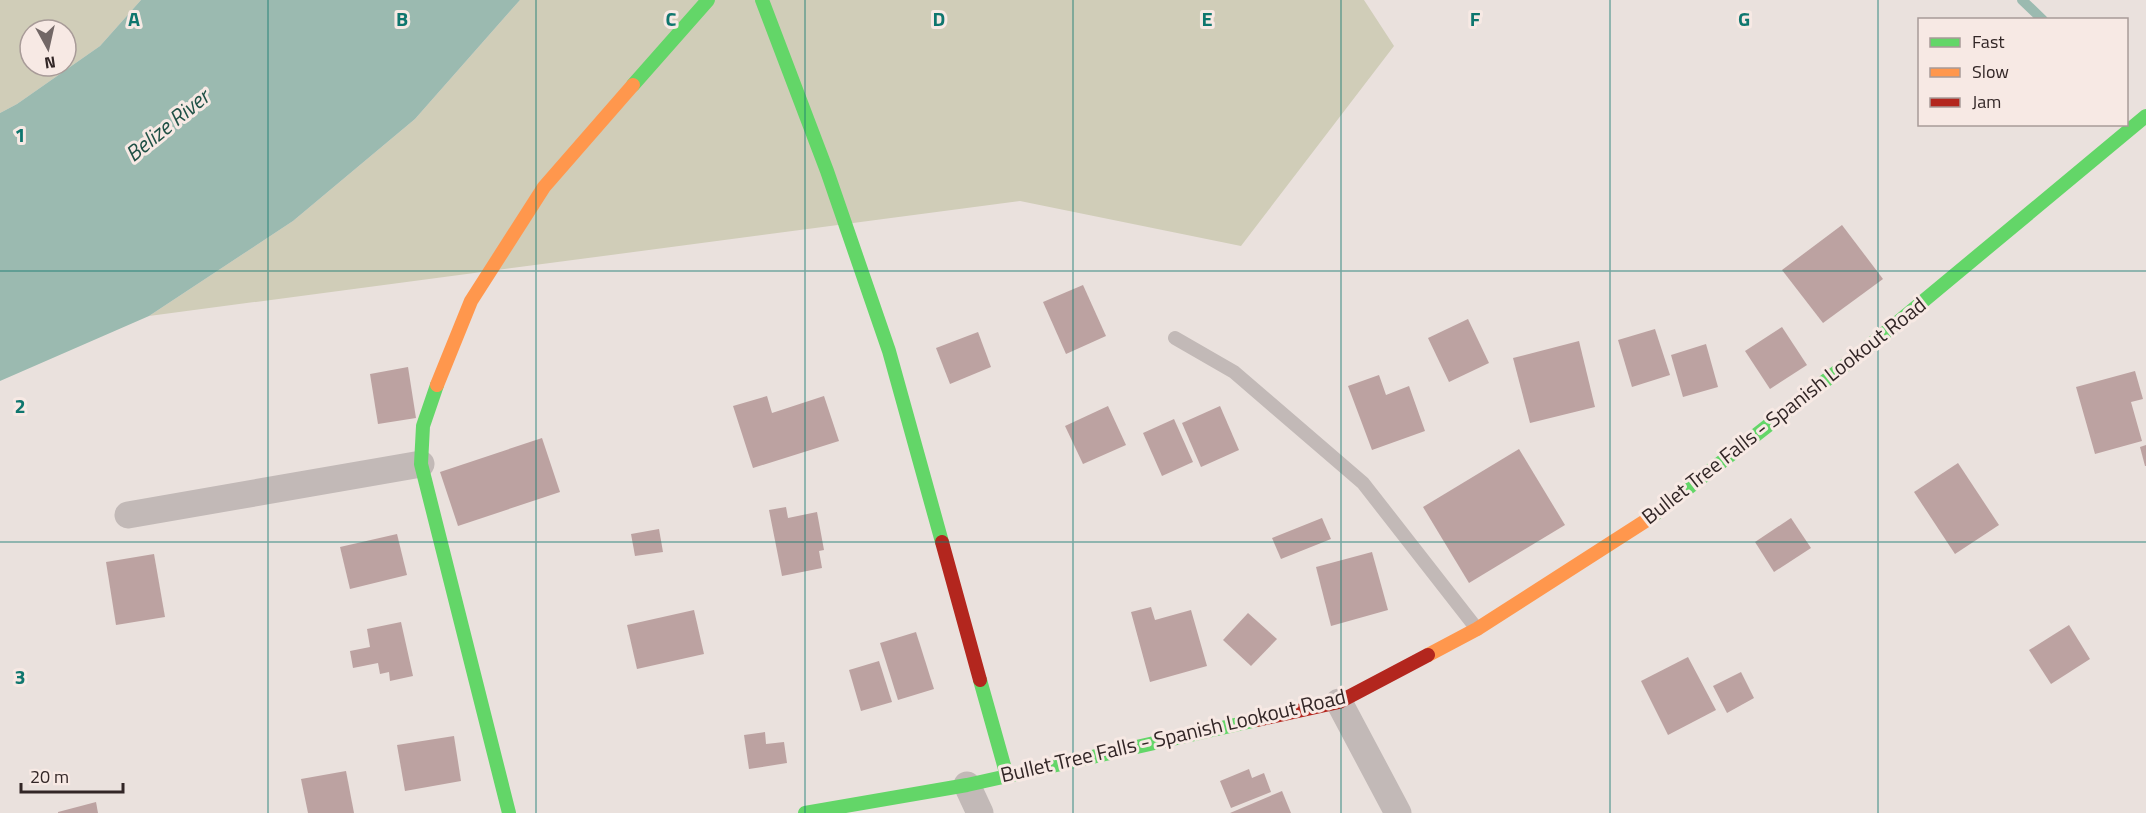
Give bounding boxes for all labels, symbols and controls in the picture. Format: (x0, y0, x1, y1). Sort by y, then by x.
text: A (128, 3, 140, 34)
text: B (396, 3, 408, 34)
text: C (666, 3, 677, 34)
text: D (933, 3, 945, 34)
text: E (1201, 3, 1213, 34)
text: F (1470, 3, 1481, 34)
text: G (1738, 3, 1750, 34)
north arrow (18, 18, 78, 78)
legend (1918, 18, 2128, 126)
text: Fast (1972, 28, 2005, 55)
text: N (43, 50, 57, 76)
text: Slow (1972, 58, 2009, 85)
water label: Belize River (117, 78, 219, 170)
text: Jam (1972, 88, 2001, 115)
text: 1 (14, 119, 26, 150)
street label: Bullet Tree Falls - Spanish Lookout Road (1634, 289, 1932, 532)
text: 2 (14, 390, 26, 421)
text: 3 (14, 661, 26, 692)
street label: Bullet Tree Falls - Spanish Lookout Road (997, 680, 1349, 790)
scale bar (21, 756, 123, 794)
text: 20 m (30, 763, 69, 790)

